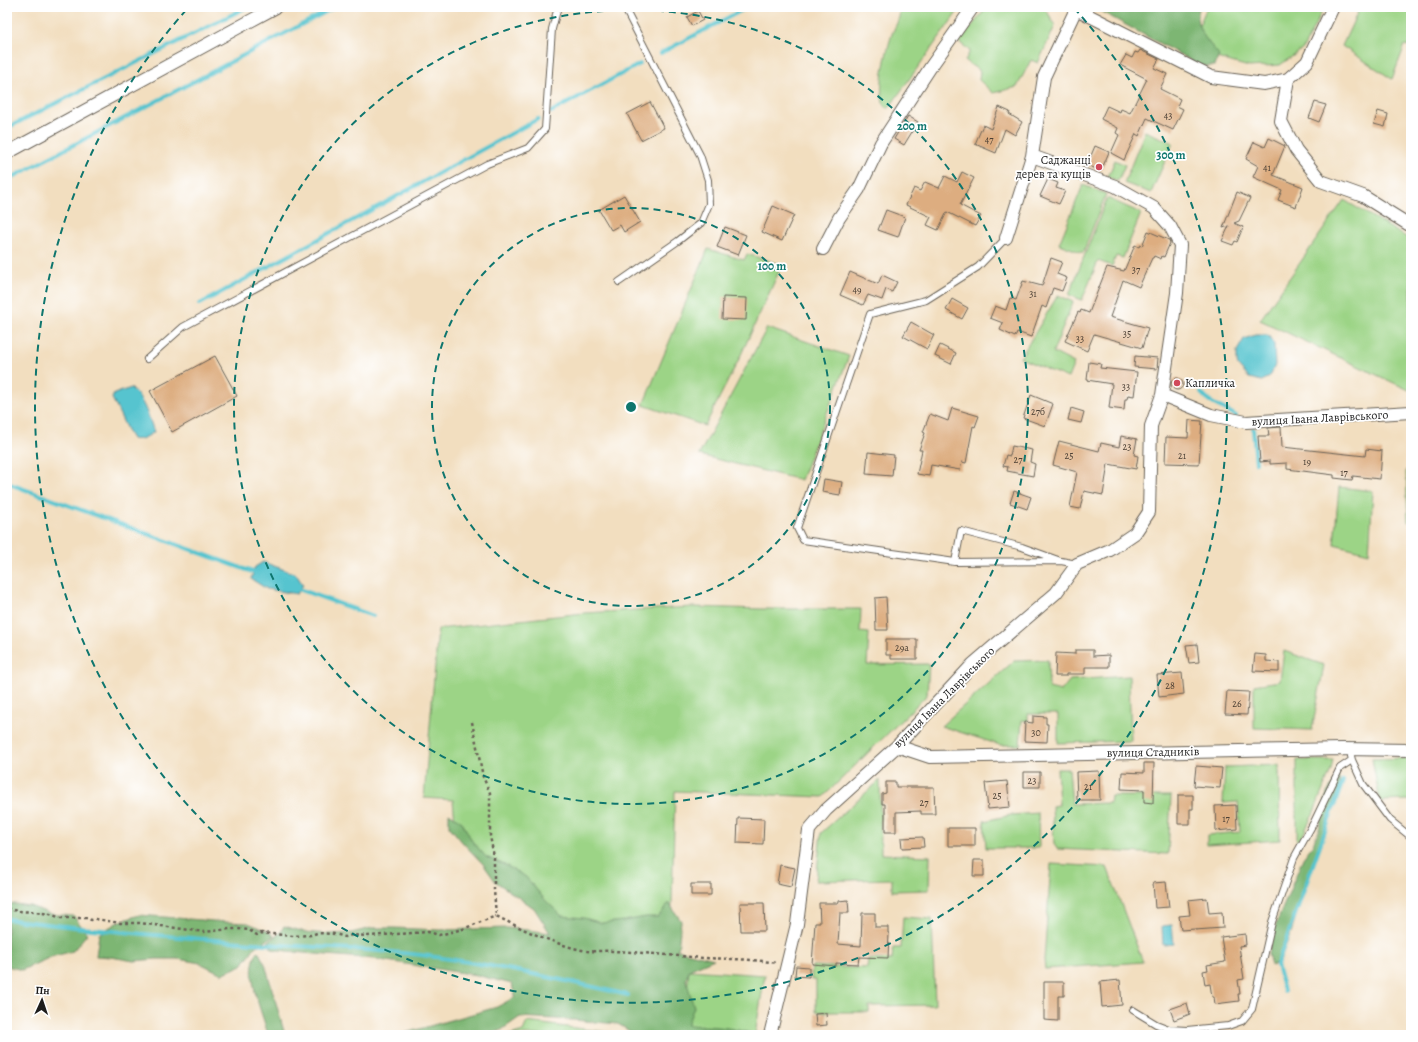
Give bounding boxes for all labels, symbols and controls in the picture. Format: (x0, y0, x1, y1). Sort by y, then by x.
house number: 43 (1164, 109, 1172, 122)
text: 200 m (897, 118, 927, 134)
house number: 47 (985, 133, 994, 146)
text: 300 m (1156, 147, 1186, 163)
place label: Саджанці дерев та кущів (1015, 152, 1091, 182)
house number: 41 (1263, 161, 1272, 174)
marker: Саджанці дерев та кущів (1094, 162, 1104, 172)
text: 100 m (758, 258, 786, 274)
house number: 37 (1132, 263, 1141, 276)
house number: 49 (852, 283, 862, 296)
house number: 31 (1029, 287, 1037, 300)
house number: 35 (1123, 327, 1131, 340)
house number: 33 (1076, 332, 1084, 345)
place label: Капличка (1185, 375, 1236, 391)
marker: Капличка (1172, 378, 1182, 388)
house number: 33 (1122, 380, 1130, 393)
centre of rings (624, 400, 638, 414)
house number: 27б (1031, 405, 1045, 418)
street label: вулиця Івана Лаврівського (1251, 406, 1389, 430)
house number: 23 (1123, 440, 1131, 453)
house number: 25 (1064, 449, 1074, 462)
house number: 21 (1178, 449, 1187, 462)
house number: 27 (1014, 453, 1023, 466)
house number: 19 (1303, 455, 1311, 468)
house number: 17 (1340, 466, 1349, 479)
house number: 29а (895, 641, 909, 654)
street label: вулиця Івана Лаврівського (890, 643, 998, 751)
house number: 28 (1165, 679, 1175, 692)
house number: 26 (1232, 697, 1242, 710)
house number: 30 (1031, 726, 1041, 739)
street label: вулиця Стадників (1107, 743, 1200, 761)
house number: 23 (1028, 774, 1036, 787)
house number: 21 (1084, 780, 1093, 793)
house number: 25 (992, 789, 1002, 802)
house number: 27 (920, 796, 929, 809)
house number: 17 (1222, 812, 1231, 825)
north arrow (22, 980, 62, 1020)
text: Пн (35, 983, 51, 998)

